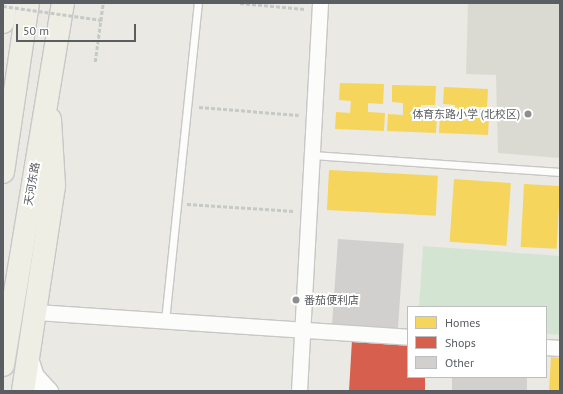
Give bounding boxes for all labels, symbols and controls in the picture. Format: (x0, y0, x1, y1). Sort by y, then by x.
scale bar (18, 16, 138, 42)
text: 50 m (23, 23, 49, 38)
place label: 体育东路小学 (北校区) (412, 107, 520, 121)
marker: 体育东路小学 (北校区) (523, 109, 533, 119)
street label: 天河东路 (22, 161, 42, 207)
place label: 番茄便利店 (304, 293, 359, 307)
marker: 番茄便利店 (291, 295, 301, 305)
legend (407, 306, 547, 378)
text: Homes (445, 315, 480, 330)
text: Shops (445, 335, 476, 350)
text: Other (445, 355, 474, 370)

